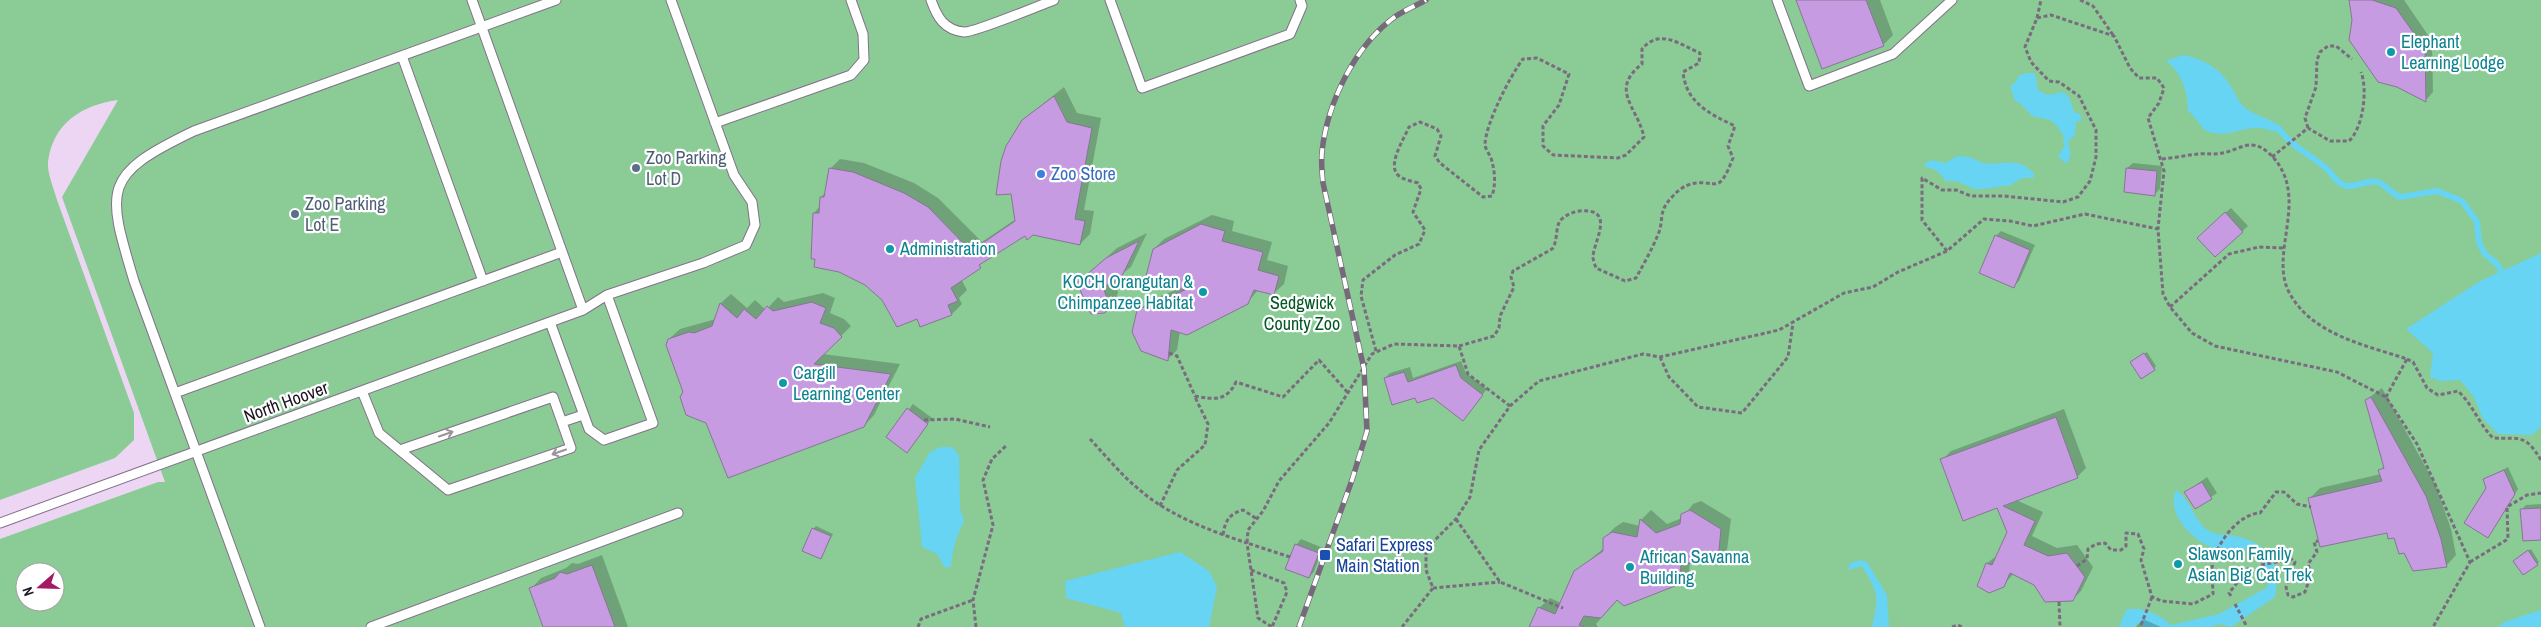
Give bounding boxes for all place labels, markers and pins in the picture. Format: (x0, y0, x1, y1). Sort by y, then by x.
place label: Elephant Learning Lodge (2401, 29, 2504, 75)
marker: Elephant Learning Lodge (2385, 46, 2397, 58)
place label: Zoo Parking Lot D (646, 145, 727, 191)
place label: Zoo Store (1051, 161, 1116, 186)
marker: Zoo Parking Lot D (630, 162, 642, 174)
marker: Zoo Store (1035, 168, 1047, 180)
place label: Zoo Parking Lot E (305, 191, 386, 237)
marker: Zoo Parking Lot E (289, 208, 301, 220)
place label: Administration (899, 236, 996, 261)
marker: Administration (884, 243, 896, 255)
place label: KOCH Orangutan & Chimpanzee Habitat (1058, 269, 1193, 315)
marker: KOCH Orangutan & Chimpanzee Habitat (1197, 286, 1209, 298)
place label: Cargill Learning Center (793, 360, 900, 406)
marker: Cargill Learning Center (777, 377, 789, 389)
place label: Safari Express Main Station (1336, 532, 1433, 578)
place label: Slawson Family Asian Big Cat Trek (2187, 541, 2313, 587)
place label: African Savanna Building (1639, 544, 1749, 590)
marker: Safari Express Main Station (1318, 548, 1332, 562)
marker: Slawson Family Asian Big Cat Trek (2172, 558, 2184, 570)
marker: African Savanna Building (1624, 561, 1636, 573)

